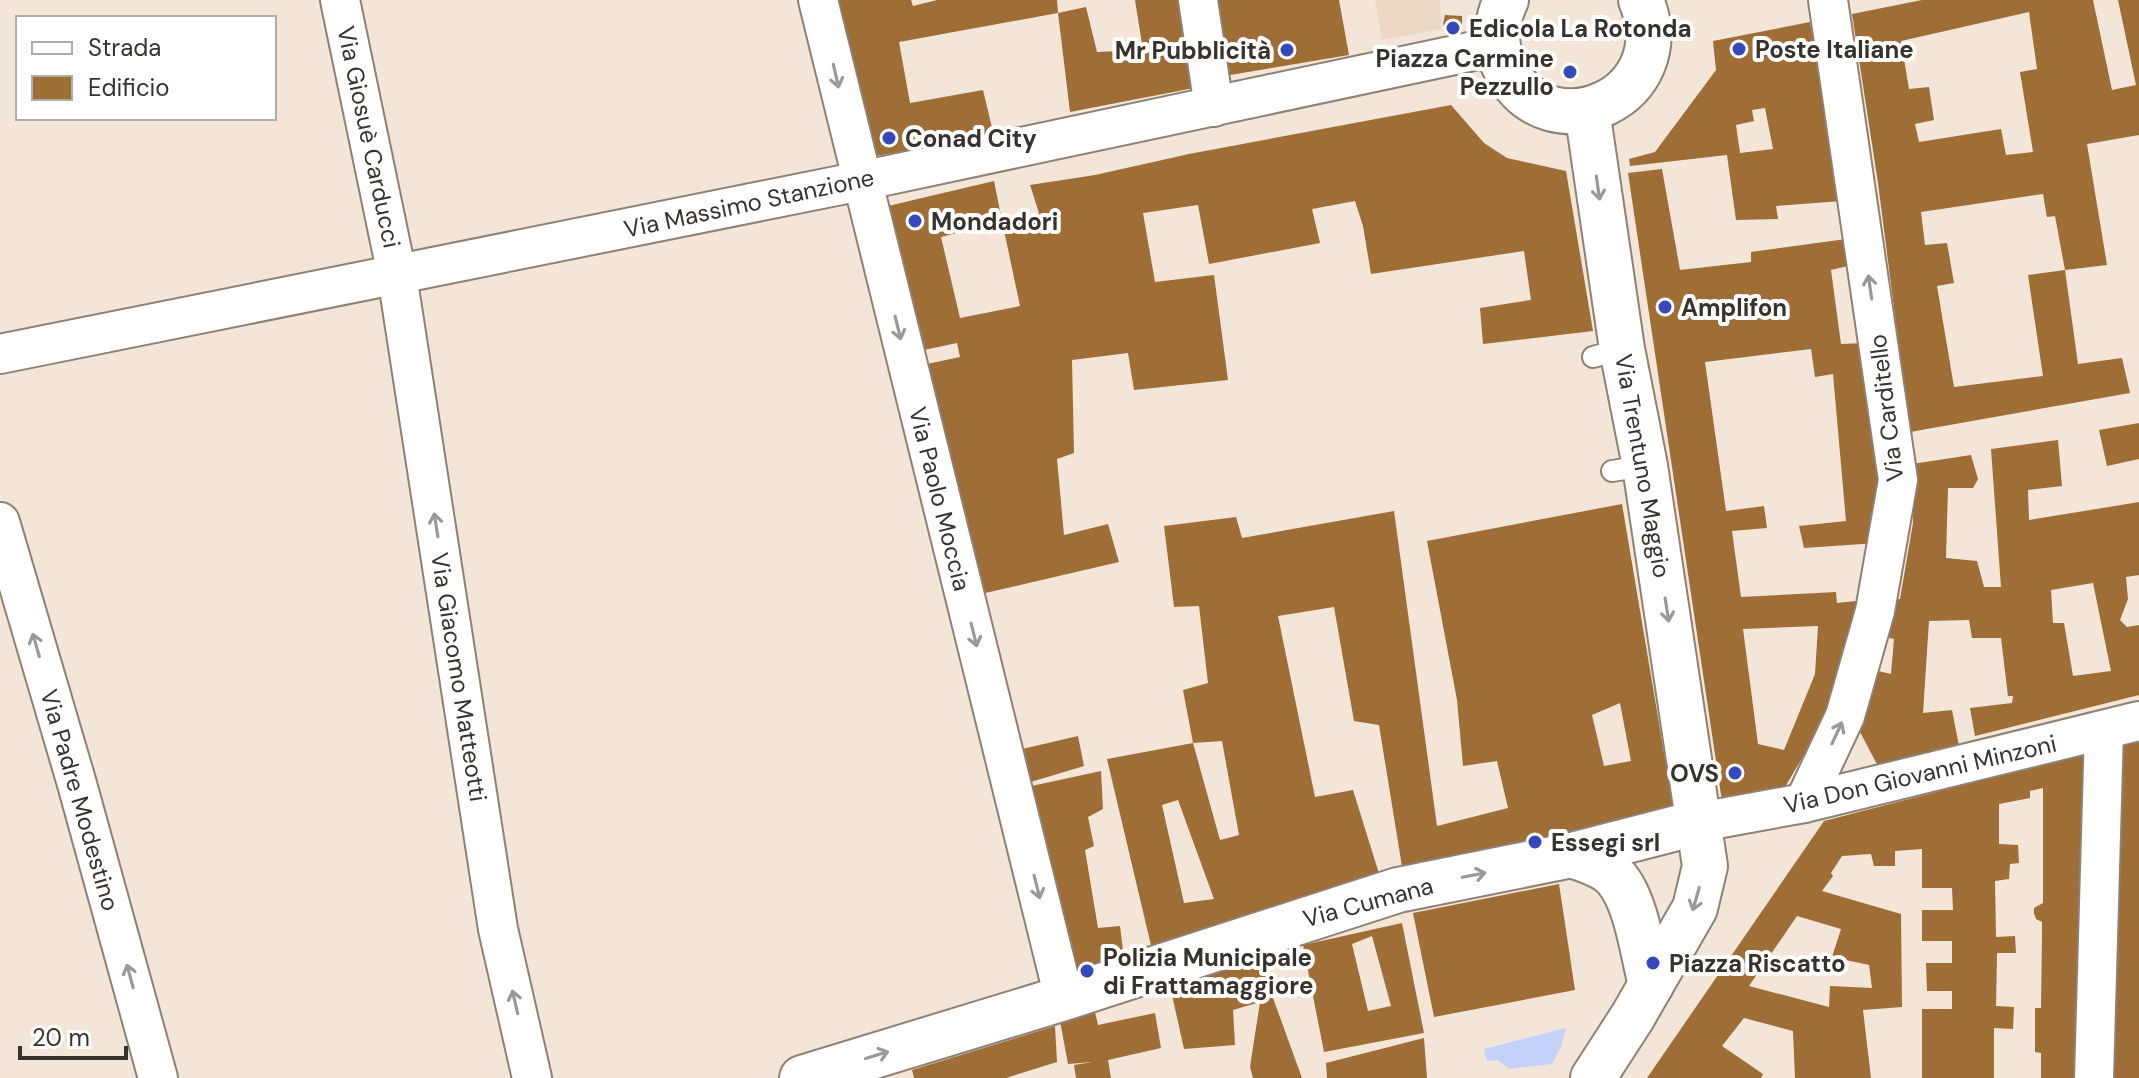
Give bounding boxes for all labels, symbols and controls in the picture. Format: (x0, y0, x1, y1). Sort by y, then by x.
place label: Edicola La Rotonda (1469, 13, 1692, 44)
legend (16, 16, 276, 120)
marker: Edicola La Rotonda (1444, 19, 1462, 37)
street label: Via Giosuè Carducci (330, 23, 408, 251)
text: Strada (88, 32, 161, 63)
place label: Poste Italiane (1755, 34, 1914, 65)
place label: Mr Pubblicità (1115, 35, 1271, 66)
marker: Poste Italiane (1730, 40, 1748, 58)
marker: Mr Pubblicità (1278, 41, 1296, 59)
place label: Piazza Carmine Pezzullo (1375, 43, 1554, 102)
one-way arrow (829, 63, 844, 88)
marker: Piazza Carmine Pezzullo (1561, 63, 1579, 81)
text: Edificio (88, 72, 170, 103)
place label: Conad City (905, 123, 1037, 154)
marker: Conad City (880, 129, 898, 147)
street label: Via Massimo Stanzione (621, 161, 877, 245)
one-way arrow (1591, 174, 1606, 200)
place label: Mondadori (931, 206, 1058, 237)
marker: Mondadori (906, 212, 924, 230)
one-way arrow (1862, 275, 1877, 300)
place label: Amplifon (1681, 292, 1787, 323)
marker: Amplifon (1656, 298, 1674, 316)
one-way arrow (891, 315, 906, 341)
street label: Via Carditello (1862, 332, 1910, 484)
street label: Via Trentuno Maggio (1608, 352, 1678, 580)
street label: Via Paolo Moccia (902, 404, 978, 594)
one-way arrow (428, 512, 443, 538)
street label: Via Giacomo Matteotti (424, 550, 494, 804)
one-way arrow (1660, 597, 1675, 622)
one-way arrow (968, 622, 983, 648)
one-way arrow (28, 632, 43, 658)
street label: Via Padre Modestino (34, 686, 126, 914)
one-way arrow (1830, 721, 1845, 745)
street label: Via Don Giovanni Minzoni (1781, 728, 2059, 820)
place label: OVS (1670, 758, 1719, 789)
marker: OVS (1726, 764, 1744, 782)
place label: Essegi srl (1551, 827, 1660, 858)
marker: Essegi srl (1526, 833, 1544, 851)
one-way arrow (1461, 867, 1486, 882)
street label: Via Cumana (1300, 870, 1436, 934)
one-way arrow (1030, 874, 1045, 900)
one-way arrow (1688, 885, 1703, 911)
place label: Polizia Municipale di Frattamaggiore (1103, 942, 1313, 1001)
place label: Piazza Riscatto (1669, 948, 1846, 979)
marker: Piazza Riscatto (1644, 954, 1662, 972)
marker: Polizia Municipale di Frattamaggiore (1078, 962, 1096, 980)
one-way arrow (121, 963, 136, 989)
one-way arrow (507, 990, 522, 1015)
scale bar (20, 1010, 126, 1060)
text: 20 m (32, 1022, 90, 1053)
one-way arrow (863, 1047, 889, 1062)

